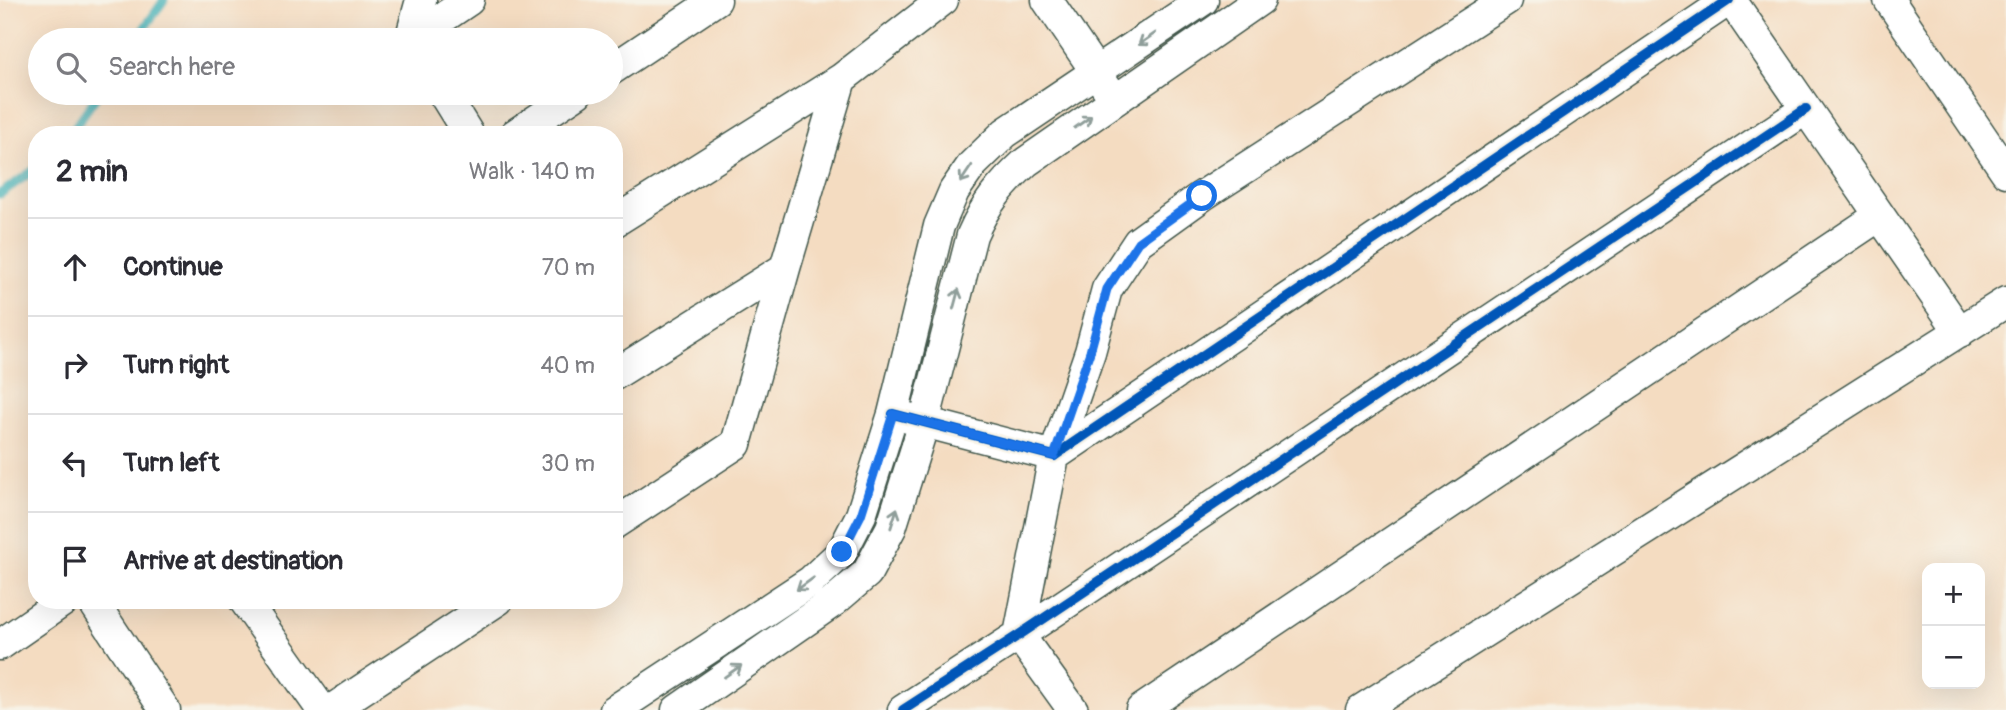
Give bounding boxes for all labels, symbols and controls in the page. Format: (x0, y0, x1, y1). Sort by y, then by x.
search box (28, 28, 623, 105)
one-way arrow (1138, 32, 1157, 46)
icon: search (52, 48, 90, 86)
text: Search here (108, 51, 235, 83)
one-way arrow (1073, 115, 1092, 129)
text: 2 min (56, 153, 128, 190)
text: Walk · 140 m (469, 157, 595, 186)
one-way arrow (958, 164, 972, 184)
route start (1186, 180, 1217, 211)
icon: ahead (56, 248, 94, 286)
text: Continue (123, 251, 223, 283)
text: 70 m (542, 253, 595, 282)
one-way arrow (950, 288, 963, 311)
icon: right (56, 346, 94, 384)
text: Turn right (123, 349, 229, 381)
text: 40 m (541, 351, 595, 380)
icon: left (56, 444, 94, 482)
text: Turn left (123, 447, 219, 479)
text: 30 m (541, 449, 595, 478)
one-way arrow (889, 507, 901, 529)
route end (826, 536, 857, 567)
icon: arrive (56, 542, 94, 580)
text: Arrive at destination (123, 545, 343, 577)
map controls (1922, 563, 1985, 689)
button: + (1922, 563, 1985, 626)
one-way arrow (796, 577, 815, 591)
button: − (1922, 626, 1985, 689)
one-way arrow (723, 664, 742, 678)

